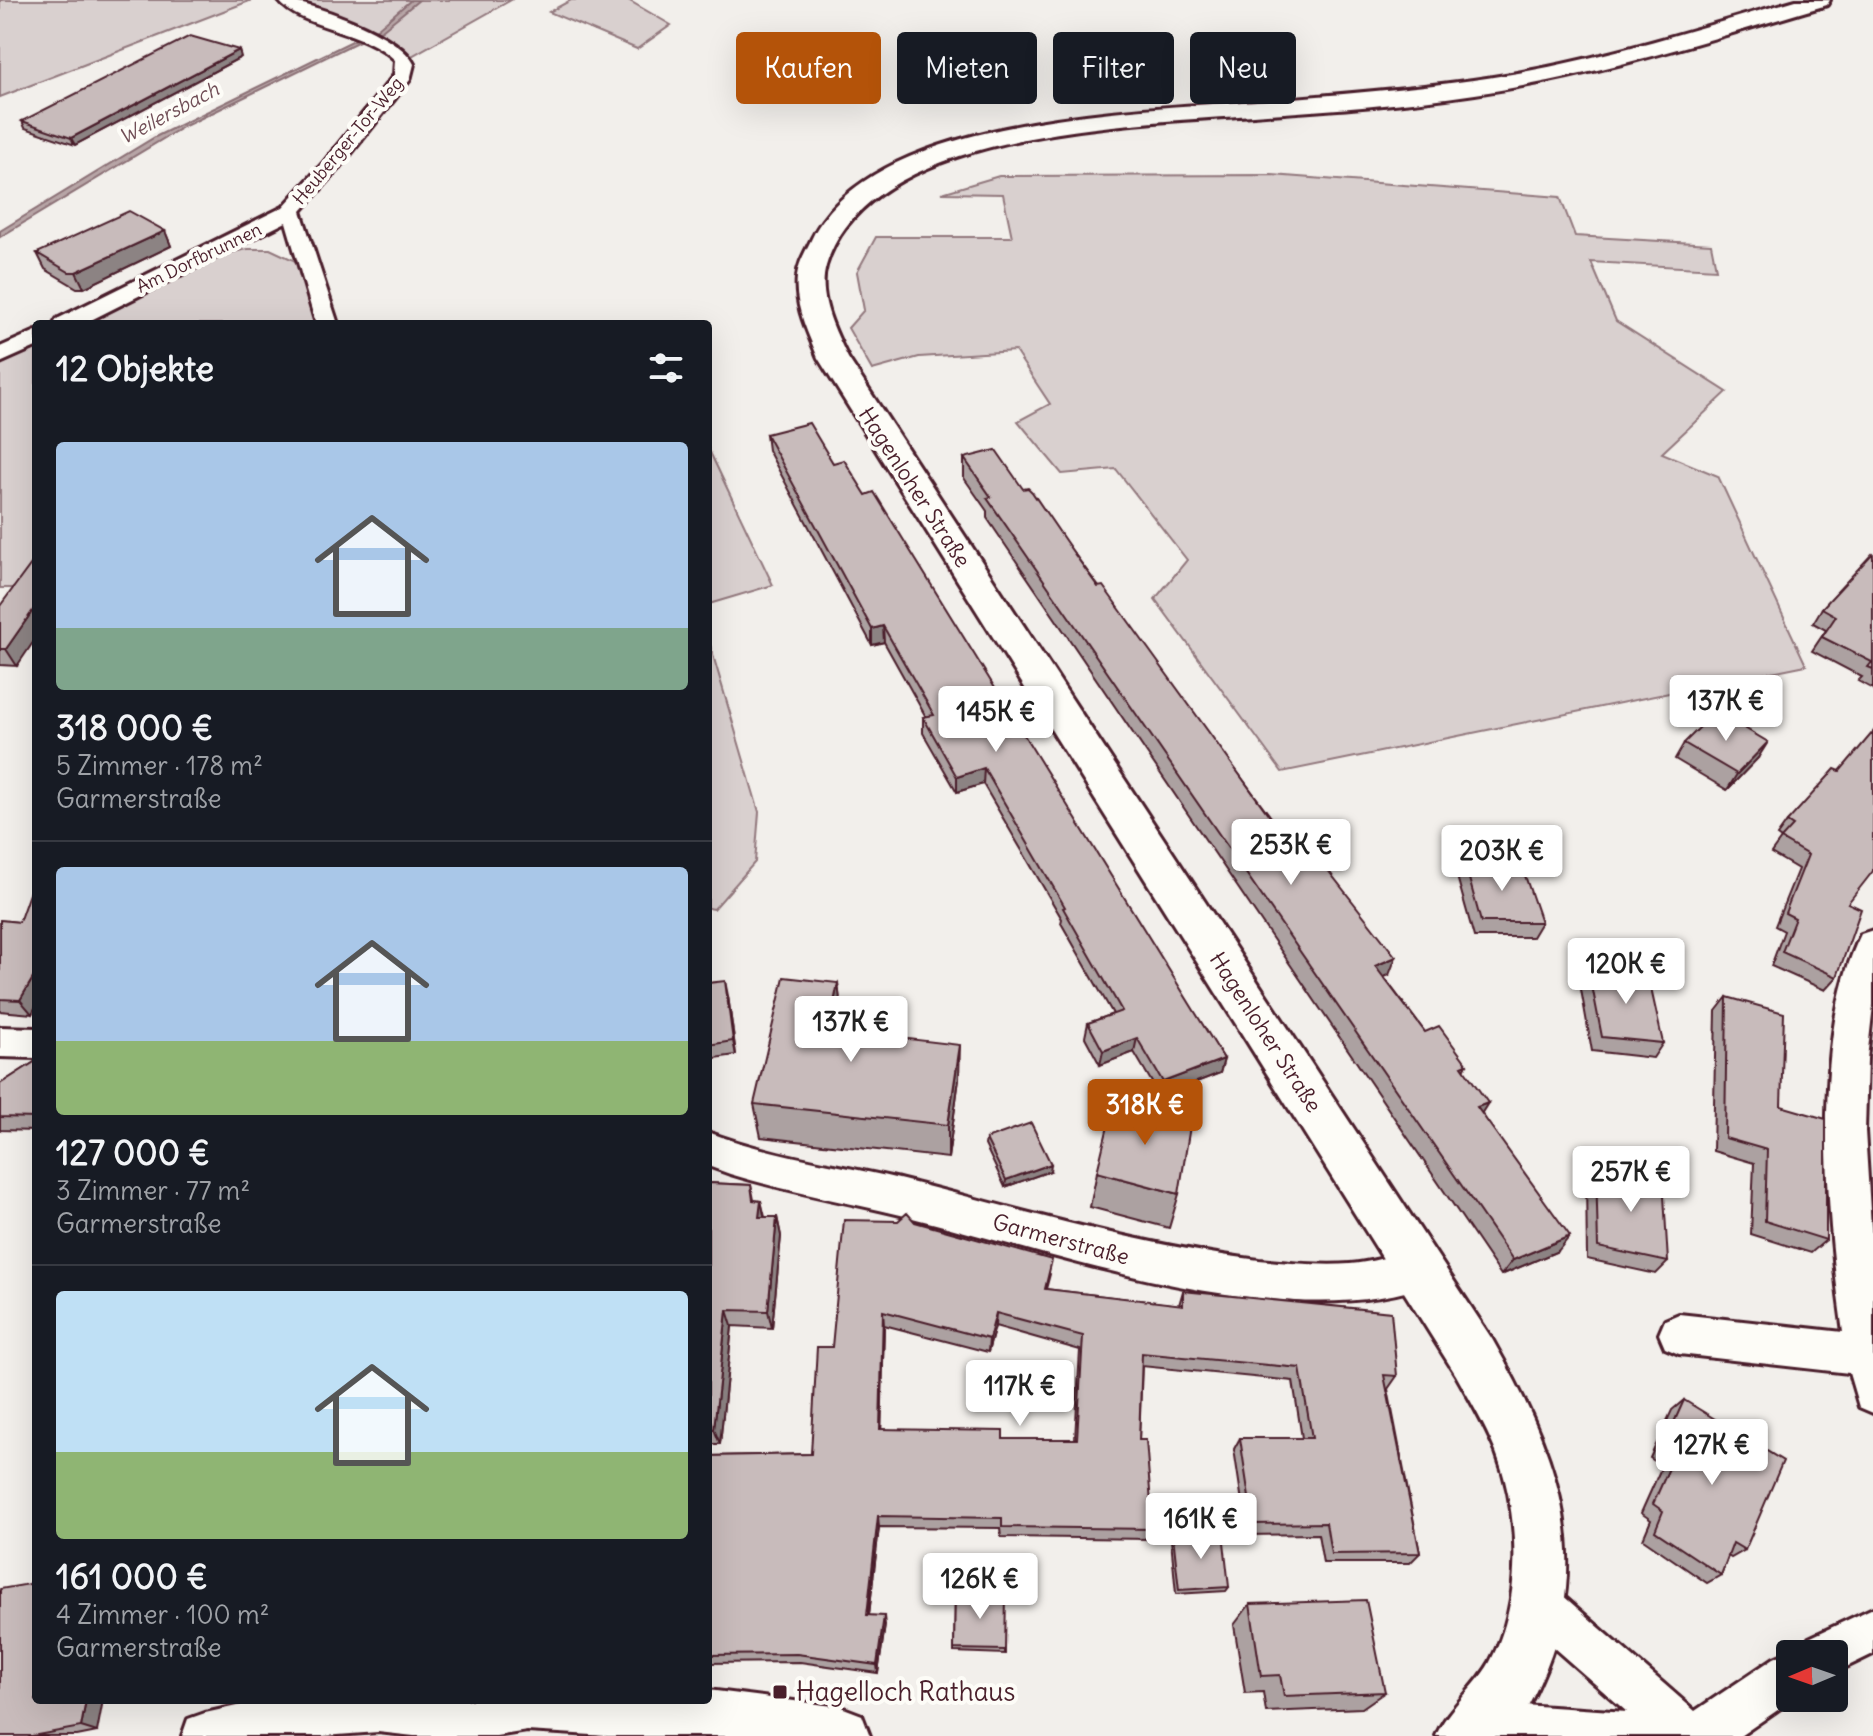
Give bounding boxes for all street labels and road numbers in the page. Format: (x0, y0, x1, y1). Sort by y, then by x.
street label: Heuberger-Tor-Weg (287, 72, 408, 209)
street label: Am Dorfbrunnen (132, 217, 265, 298)
street label: Hagenloher Straße (853, 402, 977, 572)
street label: Hagenloher Straße (1204, 947, 1328, 1117)
street label: Garmerstraße (990, 1207, 1132, 1271)

